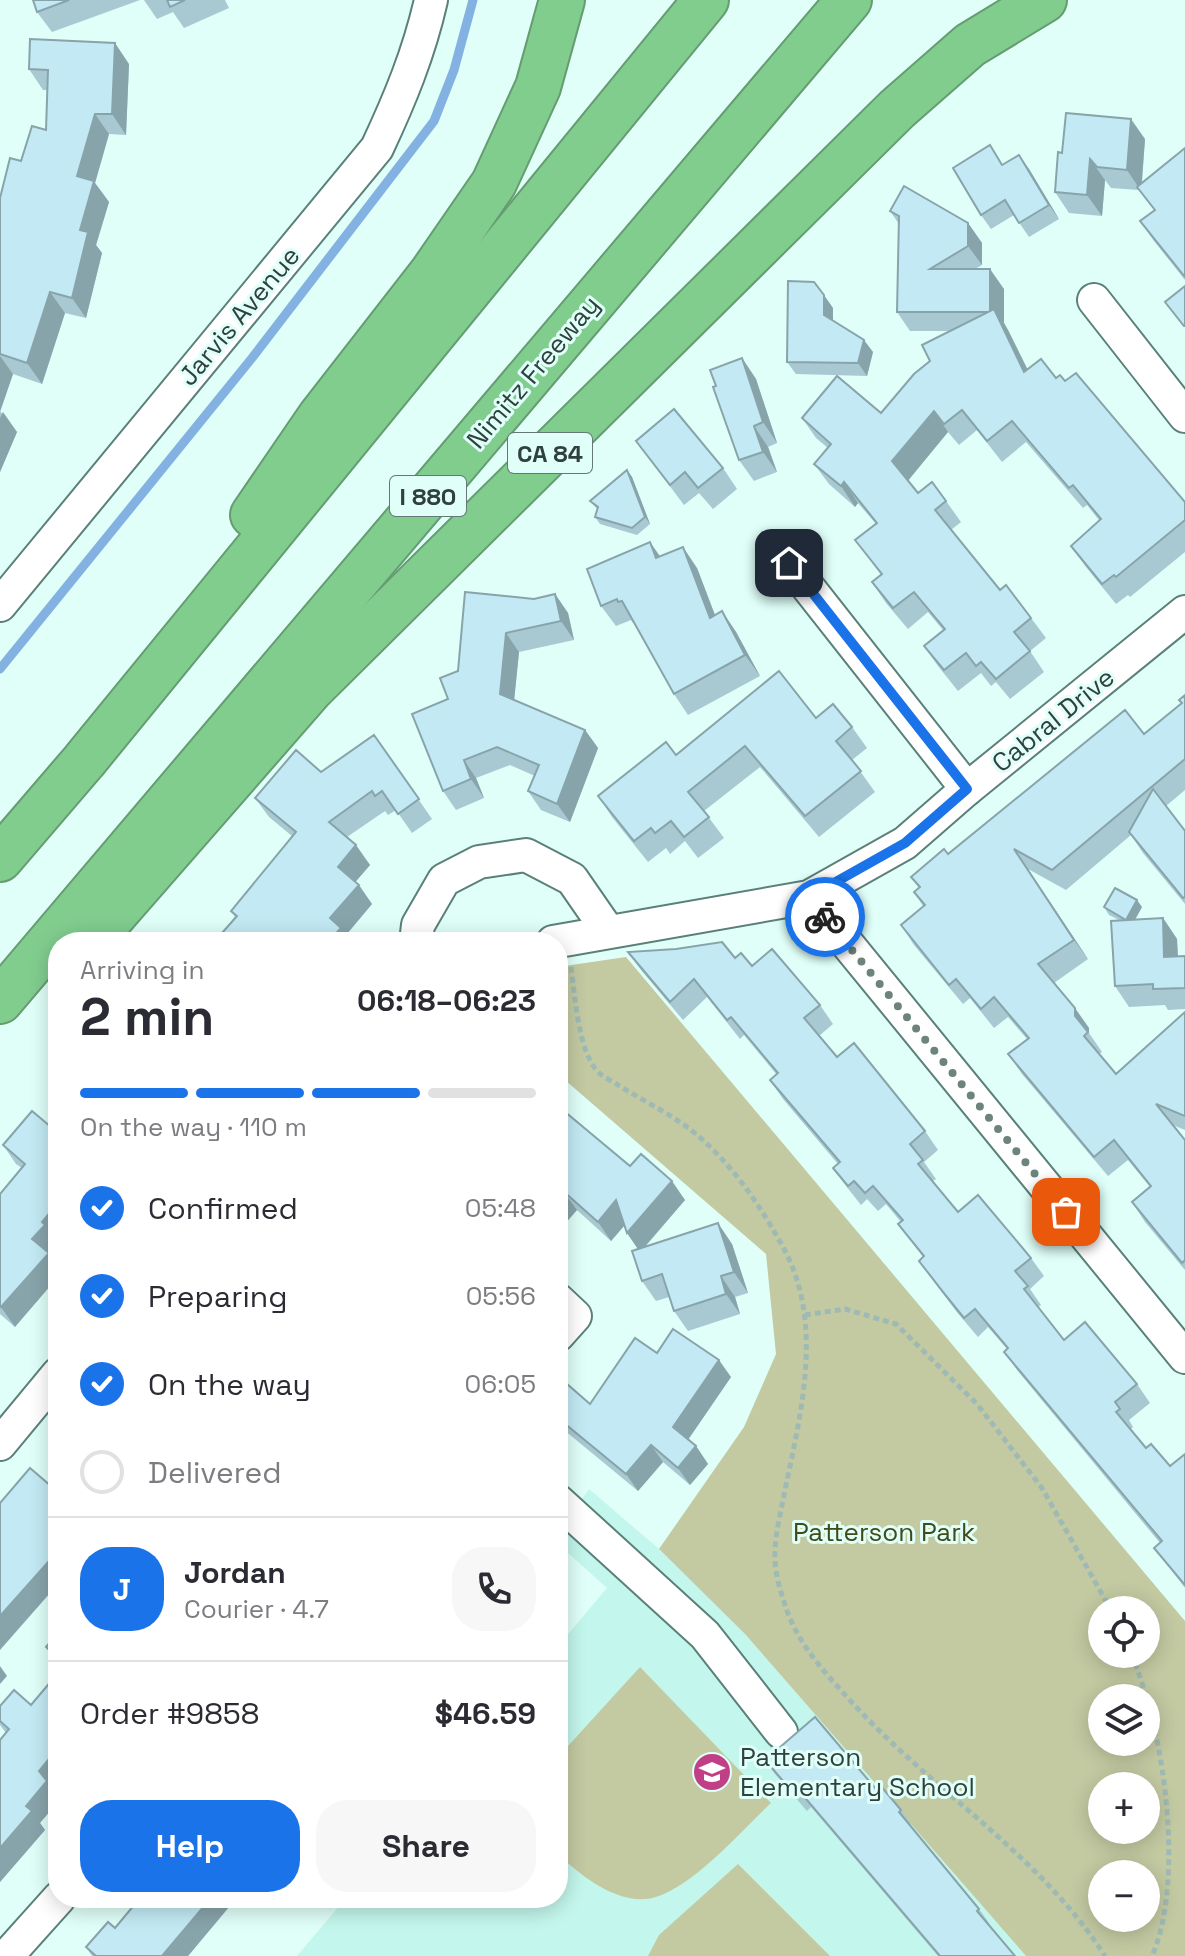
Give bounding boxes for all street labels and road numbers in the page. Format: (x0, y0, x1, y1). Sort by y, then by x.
street label: Jarvis Avenue (171, 239, 307, 393)
street label: Nimitz Freeway (459, 288, 607, 456)
road number: CA 84 (508, 433, 592, 473)
road number: I 880 (390, 476, 466, 516)
street label: Cabral Drive (985, 660, 1121, 780)

